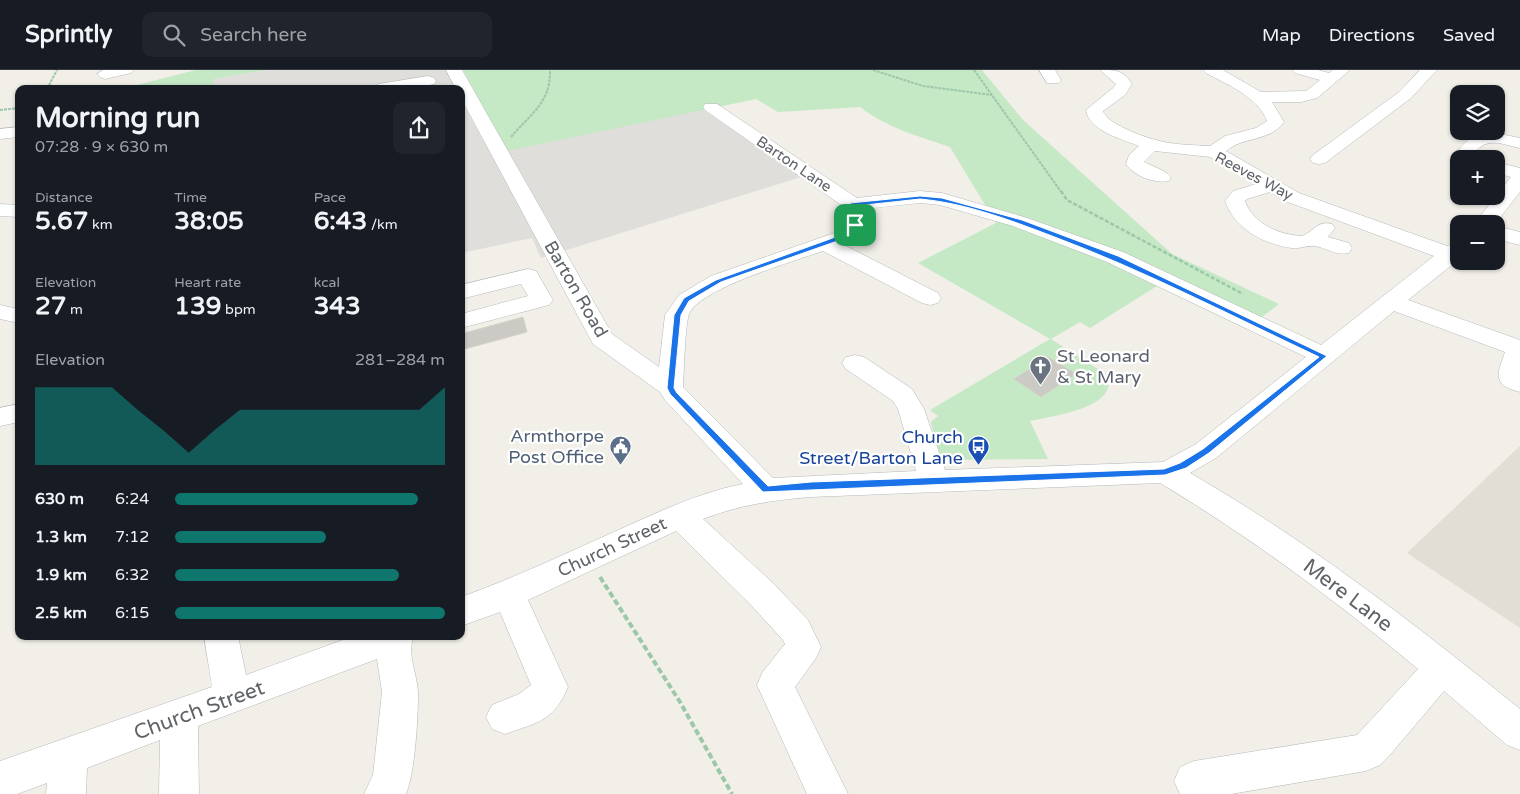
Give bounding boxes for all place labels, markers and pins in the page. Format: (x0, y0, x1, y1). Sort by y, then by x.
pin (834, 204, 876, 246)
place label: St Leonard & St Mary (1057, 345, 1150, 388)
church icon: St Leonard & St Mary (1029, 354, 1053, 385)
place label: Armthorpe Post Office (508, 425, 604, 468)
place label: Church Street/Barton Lane (799, 426, 963, 469)
public building icon: Armthorpe Post Office (608, 434, 632, 465)
bus stop icon: Church Street/Barton Lane (967, 435, 991, 466)

